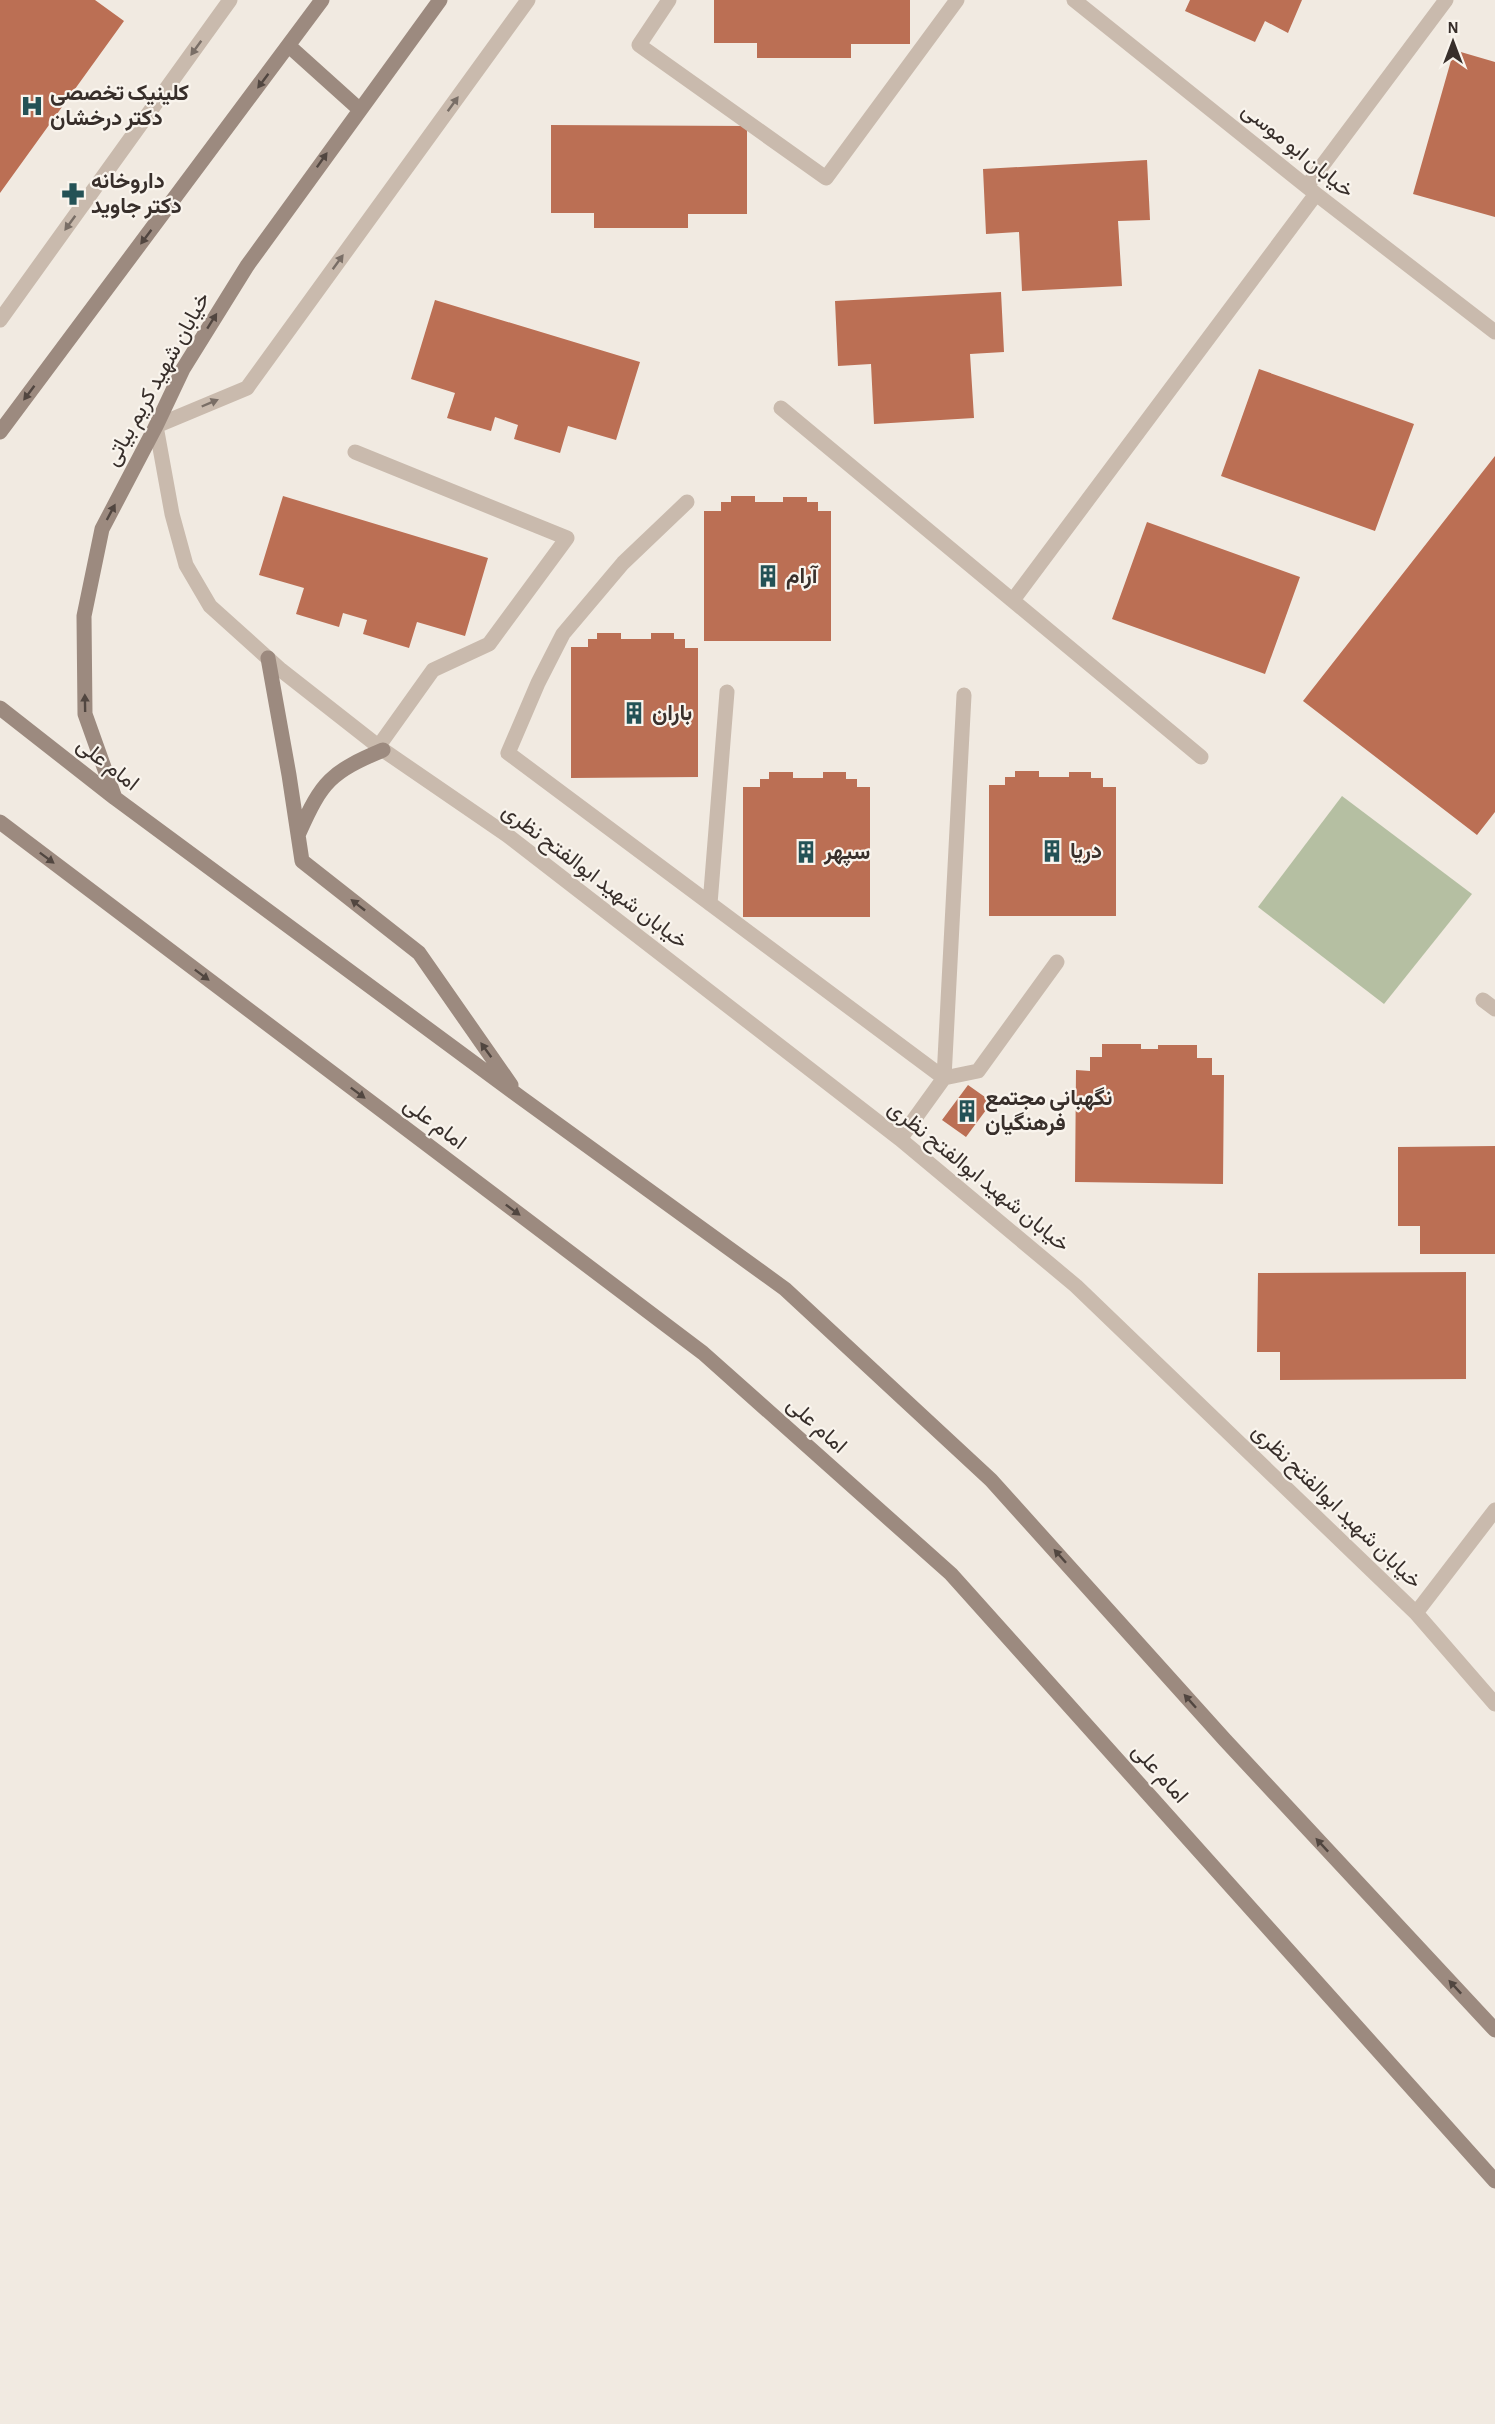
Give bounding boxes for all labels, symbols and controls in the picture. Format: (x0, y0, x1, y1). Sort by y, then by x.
north arrow (1423, 12, 1483, 72)
text: N (1447, 20, 1459, 36)
one-way arrow (190, 40, 202, 55)
one-way arrow (257, 73, 269, 88)
place label: کلینیک تخصصی دکتر درخشان (50, 82, 189, 131)
hospital icon: کلینیک تخصصی دکتر درخشان (19, 93, 45, 119)
one-way arrow (446, 97, 458, 112)
street label: خیابان ابو موسی (1236, 98, 1358, 203)
one-way arrow (316, 153, 328, 169)
place label: داروخانه دکتر جاوید (91, 170, 182, 219)
pharmacy icon: داروخانه دکتر جاوید (60, 181, 86, 207)
one-way arrow (65, 215, 76, 231)
one-way arrow (140, 229, 152, 245)
one-way arrow (332, 254, 344, 270)
street label: خیابان شهید کریم بیاتی (100, 288, 216, 471)
one-way arrow (207, 313, 218, 330)
one-way arrow (23, 385, 35, 401)
one-way arrow (201, 398, 219, 407)
one-way arrow (106, 503, 116, 520)
building icon: آرام (755, 563, 781, 589)
place label: آرام (786, 565, 819, 590)
one-way arrow (80, 693, 90, 712)
building icon: باران (621, 700, 647, 726)
place label: باران (652, 702, 692, 726)
street label: امام علی (71, 733, 143, 797)
street label: خیابان شهید ابوالفتح نظری (496, 799, 692, 955)
building icon: دریا (1039, 838, 1065, 864)
building icon: سپهر (793, 839, 819, 865)
place label: دریا (1070, 840, 1102, 864)
place label: سپهر (823, 841, 870, 867)
one-way arrow (39, 851, 54, 863)
one-way arrow (350, 899, 366, 912)
one-way arrow (194, 969, 210, 981)
one-way arrow (480, 1042, 492, 1057)
one-way arrow (350, 1086, 365, 1098)
place label: نگهبانی مجتمع فرهنگیان (985, 1087, 1113, 1136)
street label: امام علی (398, 1093, 470, 1156)
street label: خیابان شهید ابوالفتح نظری (882, 1096, 1074, 1258)
building icon: نگهبانی مجتمع فرهنگیان (954, 1098, 980, 1124)
one-way arrow (505, 1204, 521, 1216)
street label: امام علی (781, 1393, 851, 1460)
street label: خیابان شهید ابوالفتح نظری (1246, 1419, 1426, 1595)
one-way arrow (1053, 1549, 1067, 1564)
one-way arrow (1184, 1694, 1197, 1709)
street label: امام علی (1125, 1739, 1192, 1809)
one-way arrow (1315, 1837, 1329, 1852)
one-way arrow (1448, 1980, 1462, 1995)

